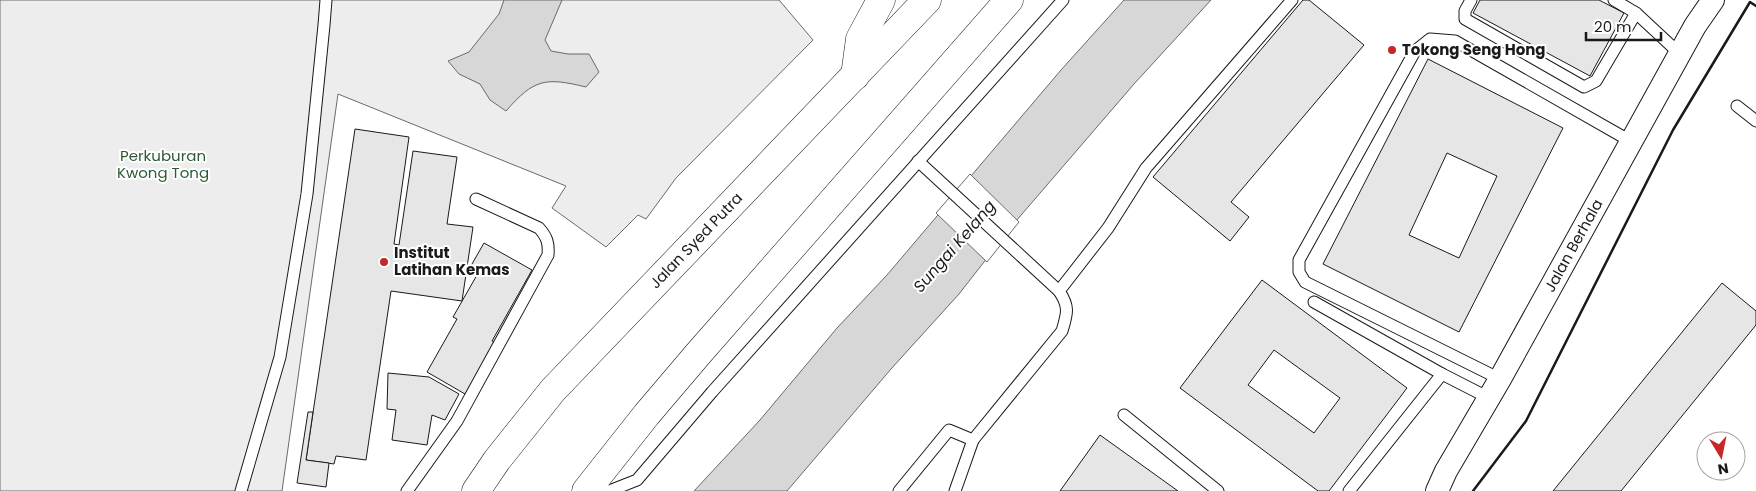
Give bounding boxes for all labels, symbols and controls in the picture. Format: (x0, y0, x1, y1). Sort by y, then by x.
scale bar (1586, 10, 1661, 42)
text: 20 m (1594, 16, 1632, 37)
place label: Tokong Seng Hong (1402, 39, 1545, 60)
marker: Tokong Seng Hong (1386, 44, 1398, 56)
park label: Perkuburan Kwong Tong (117, 145, 209, 183)
street label: Jalan Syed Putra (645, 188, 747, 293)
water label: Sungai Kelang (908, 195, 1001, 297)
street label: Jalan Berhala (1539, 195, 1607, 296)
place label: Institut Latihan Kemas (394, 242, 510, 280)
marker: Institut Latihan Kemas (378, 256, 390, 268)
north arrow (1696, 431, 1746, 481)
text: N (1716, 458, 1730, 480)

